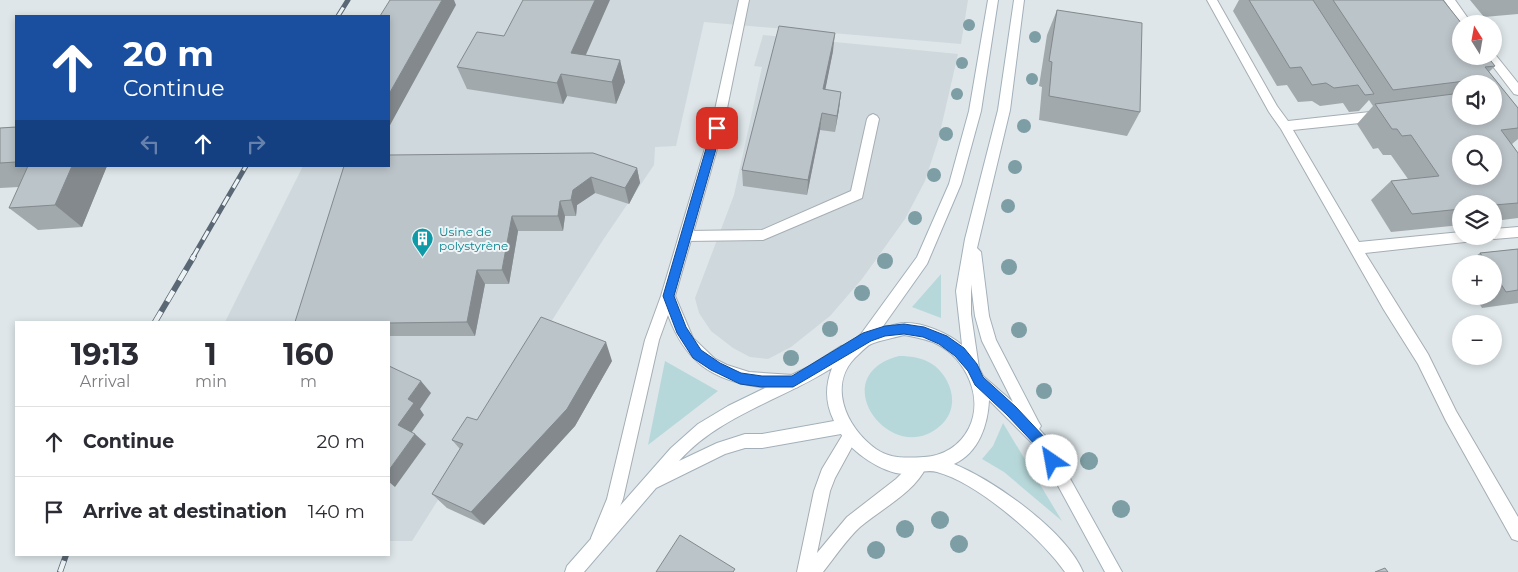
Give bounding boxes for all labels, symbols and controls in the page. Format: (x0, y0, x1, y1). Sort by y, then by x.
north arrow (1452, 15, 1502, 65)
map controls (1452, 15, 1502, 365)
text: 20 m (123, 32, 214, 75)
icon: ahead (40, 35, 105, 100)
text: Continue (123, 75, 225, 102)
button: sound (1452, 75, 1502, 125)
pin (696, 107, 738, 149)
icon: arrive (703, 114, 731, 142)
icon: left (136, 130, 164, 158)
icon: ahead (189, 130, 217, 158)
icon: right (242, 130, 270, 158)
button: search (1452, 135, 1502, 185)
button: layers (1452, 195, 1502, 245)
place label: Usine de polystyrène (439, 224, 508, 253)
building icon: Usine de polystyrène (411, 227, 435, 258)
button: + (1452, 255, 1502, 305)
button: − (1452, 315, 1502, 365)
text: 19:13 (71, 336, 139, 373)
text: 1 (205, 336, 217, 373)
text: 160 (283, 336, 334, 373)
text: Arrival (80, 372, 130, 391)
text: min (195, 372, 227, 391)
text: m (300, 372, 317, 391)
icon: ahead (40, 428, 68, 456)
text: Continue (83, 430, 174, 453)
text: 20 m (317, 430, 365, 453)
position arrow (1025, 434, 1077, 486)
icon: arrive (40, 498, 68, 526)
text: Arrive at destination (83, 500, 287, 523)
text: 140 m (308, 500, 365, 523)

